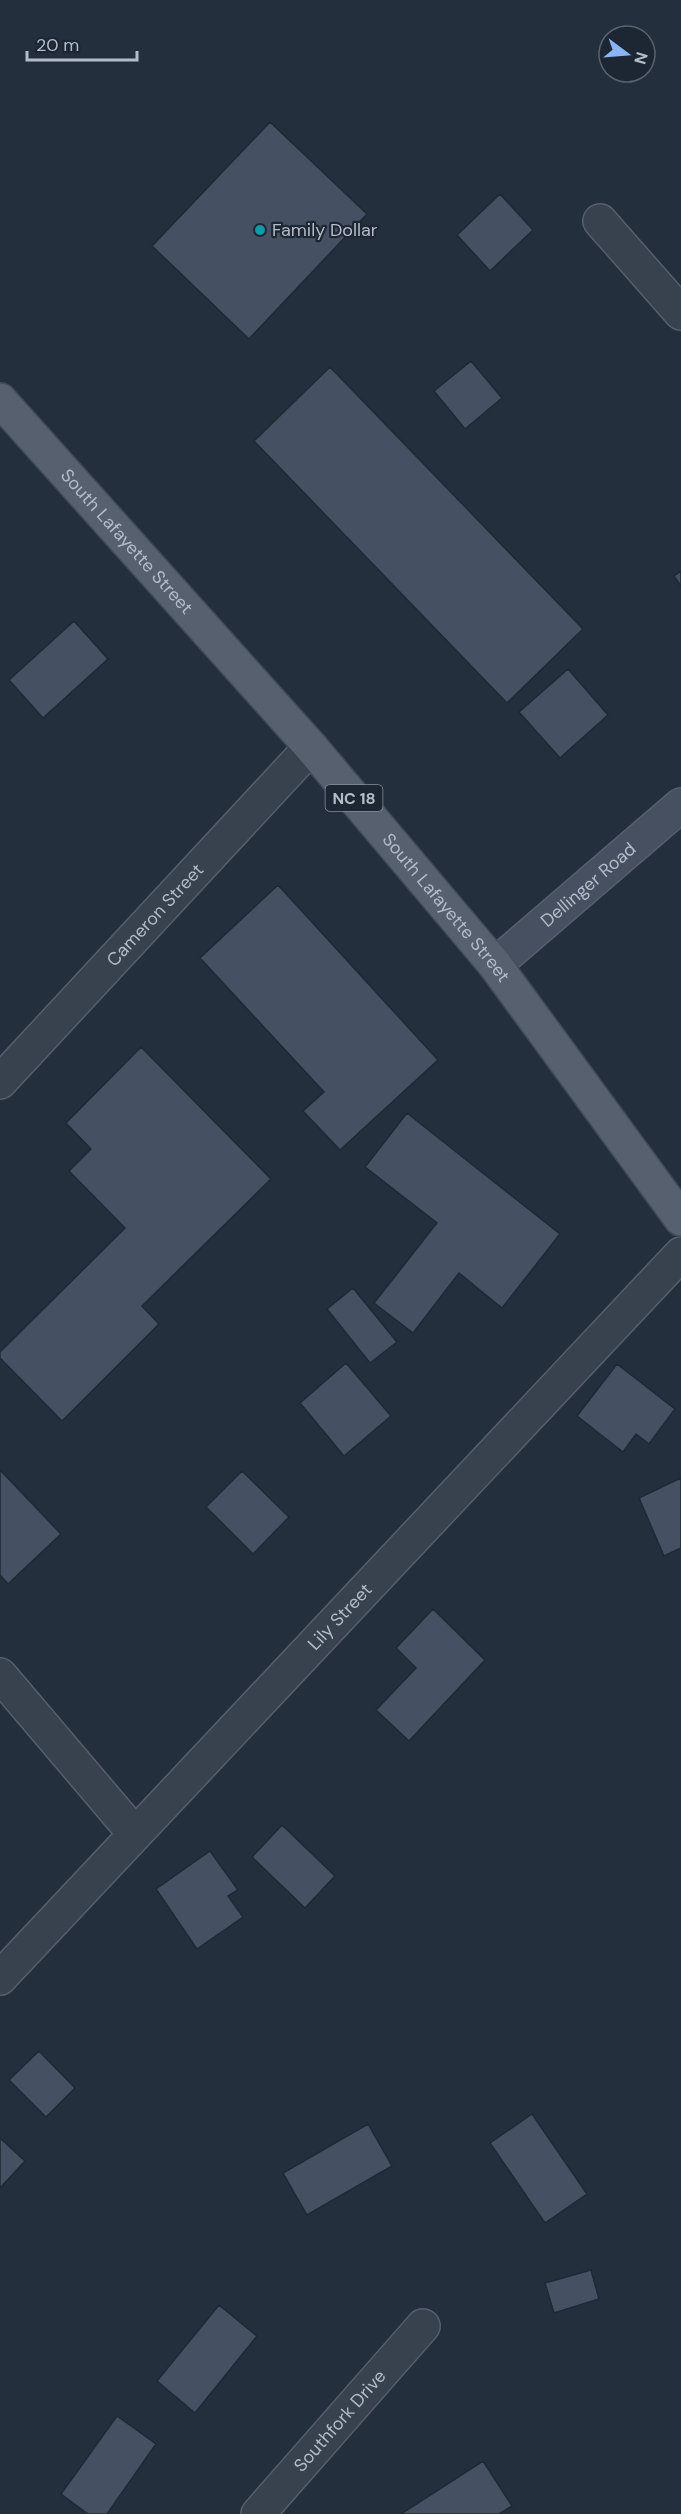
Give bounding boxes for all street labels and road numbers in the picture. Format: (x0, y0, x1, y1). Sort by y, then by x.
street label: South Lafayette Street (55, 464, 198, 619)
road number: NC 18 (326, 785, 382, 811)
street label: South Lafayette Street (377, 828, 516, 987)
street label: Dellinger Road (535, 837, 641, 933)
street label: Cameron Street (101, 858, 209, 972)
street label: Lily Street (302, 1578, 377, 1655)
street label: Southfork Drive (288, 2365, 391, 2477)

